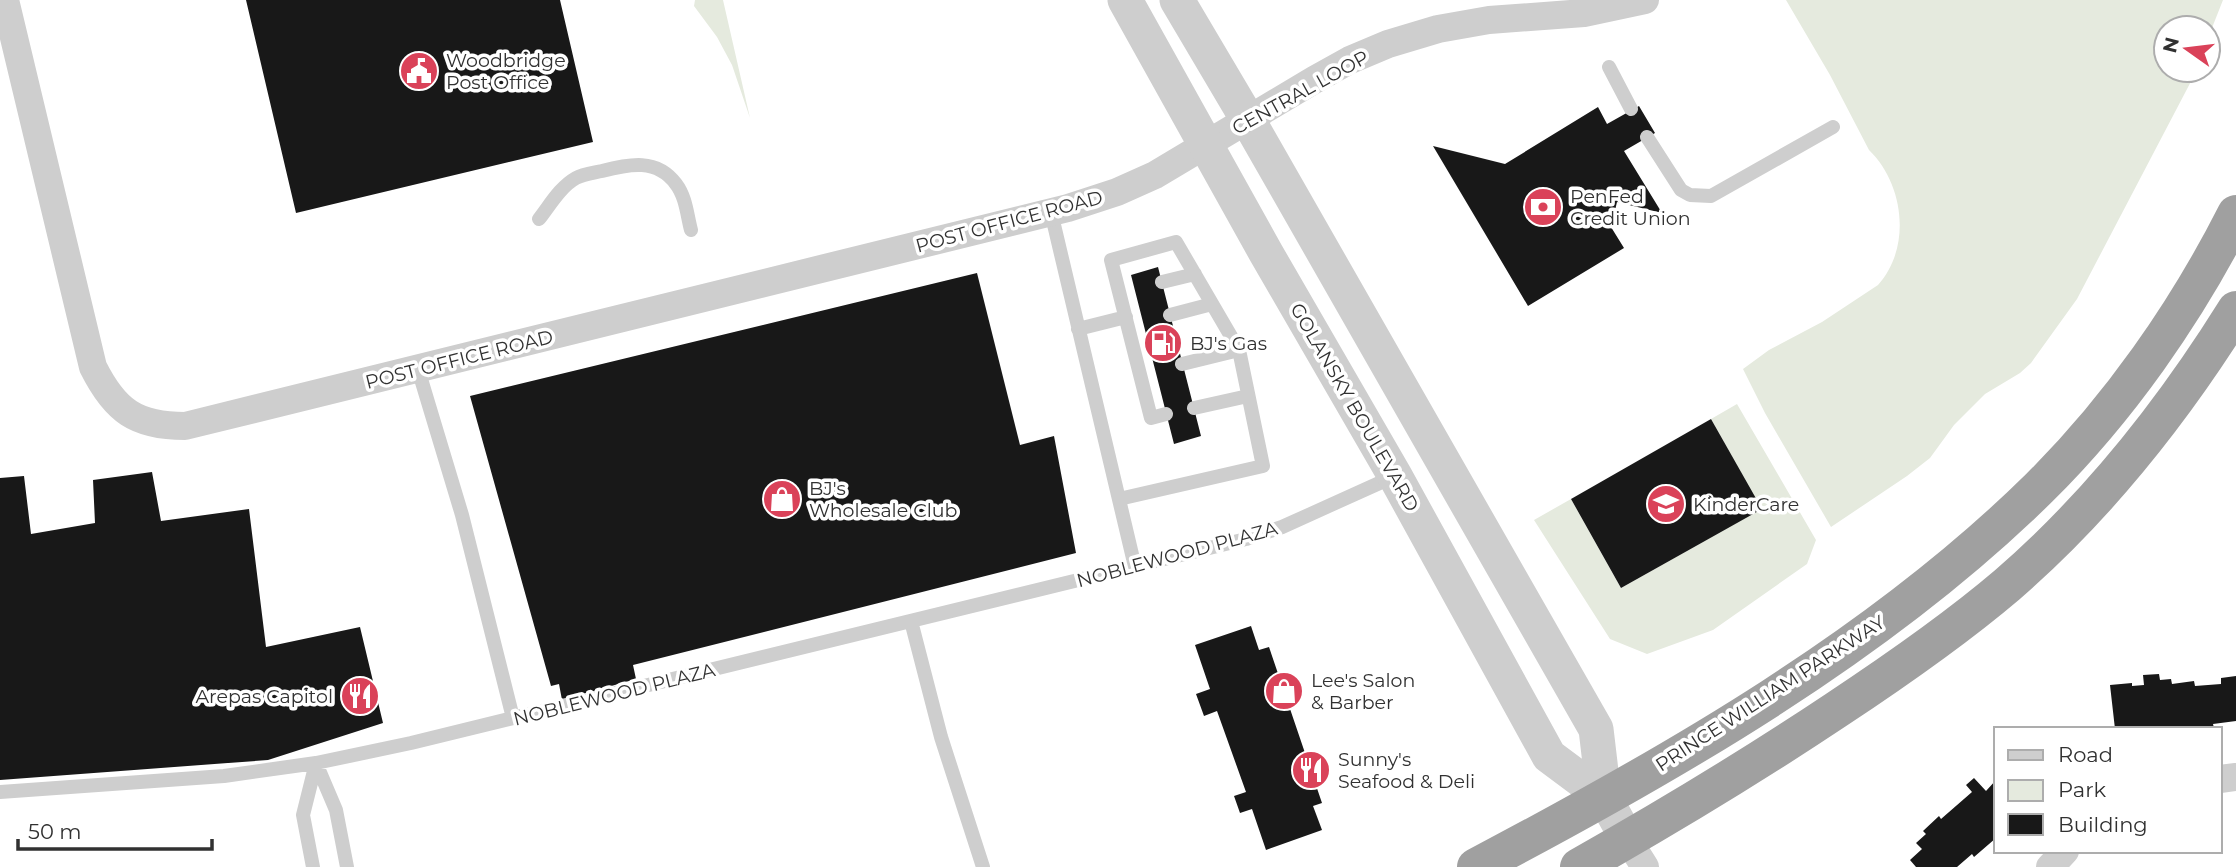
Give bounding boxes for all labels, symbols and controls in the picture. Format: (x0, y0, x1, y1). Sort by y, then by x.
north arrow (2152, 14, 2222, 84)
text: N (2158, 35, 2184, 55)
street label: CENTRAL LOOP (1228, 45, 1373, 139)
place label: Woodbridge Post Office (446, 49, 566, 94)
public building icon: Woodbridge Post Office (398, 50, 440, 92)
street label: POST OFFICE ROAD (913, 185, 1105, 258)
place label: PenFed Credit Union (1570, 185, 1691, 230)
bank icon: PenFed Credit Union (1522, 186, 1564, 228)
street label: GOLANSKY BOULEVARD (1285, 299, 1424, 516)
fuel station icon: BJ's Gas (1142, 322, 1184, 364)
street label: POST OFFICE ROAD (363, 325, 555, 394)
place label: BJ's Gas (1190, 332, 1267, 355)
place label: BJ's Wholesale Club (809, 477, 958, 522)
shop icon: BJ's Wholesale Club (761, 478, 803, 520)
school or university icon: KinderCare (1645, 483, 1687, 525)
place label: KinderCare (1693, 493, 1799, 516)
street label: NOBLEWOOD PLAZA (1074, 516, 1280, 592)
street label: PRINCE WILLIAM PARKWAY (1651, 610, 1890, 776)
street label: NOBLEWOOD PLAZA (511, 658, 718, 731)
place label: Lee's Salon & Barber (1311, 669, 1415, 714)
shop icon: Lee's Salon & Barber (1263, 670, 1305, 712)
restaurant icon: Arepas Capitol (339, 675, 381, 717)
place label: Arepas Capitol (196, 685, 333, 708)
legend (1994, 727, 2222, 853)
text: Road (2058, 742, 2113, 767)
place label: Sunny's Seafood & Deli (1338, 748, 1475, 793)
restaurant icon: Sunny's Seafood & Deli (1290, 749, 1332, 791)
text: Park (2058, 777, 2106, 802)
scale bar (18, 808, 212, 852)
text: Building (2058, 812, 2148, 837)
text: 50 m (28, 819, 82, 844)

